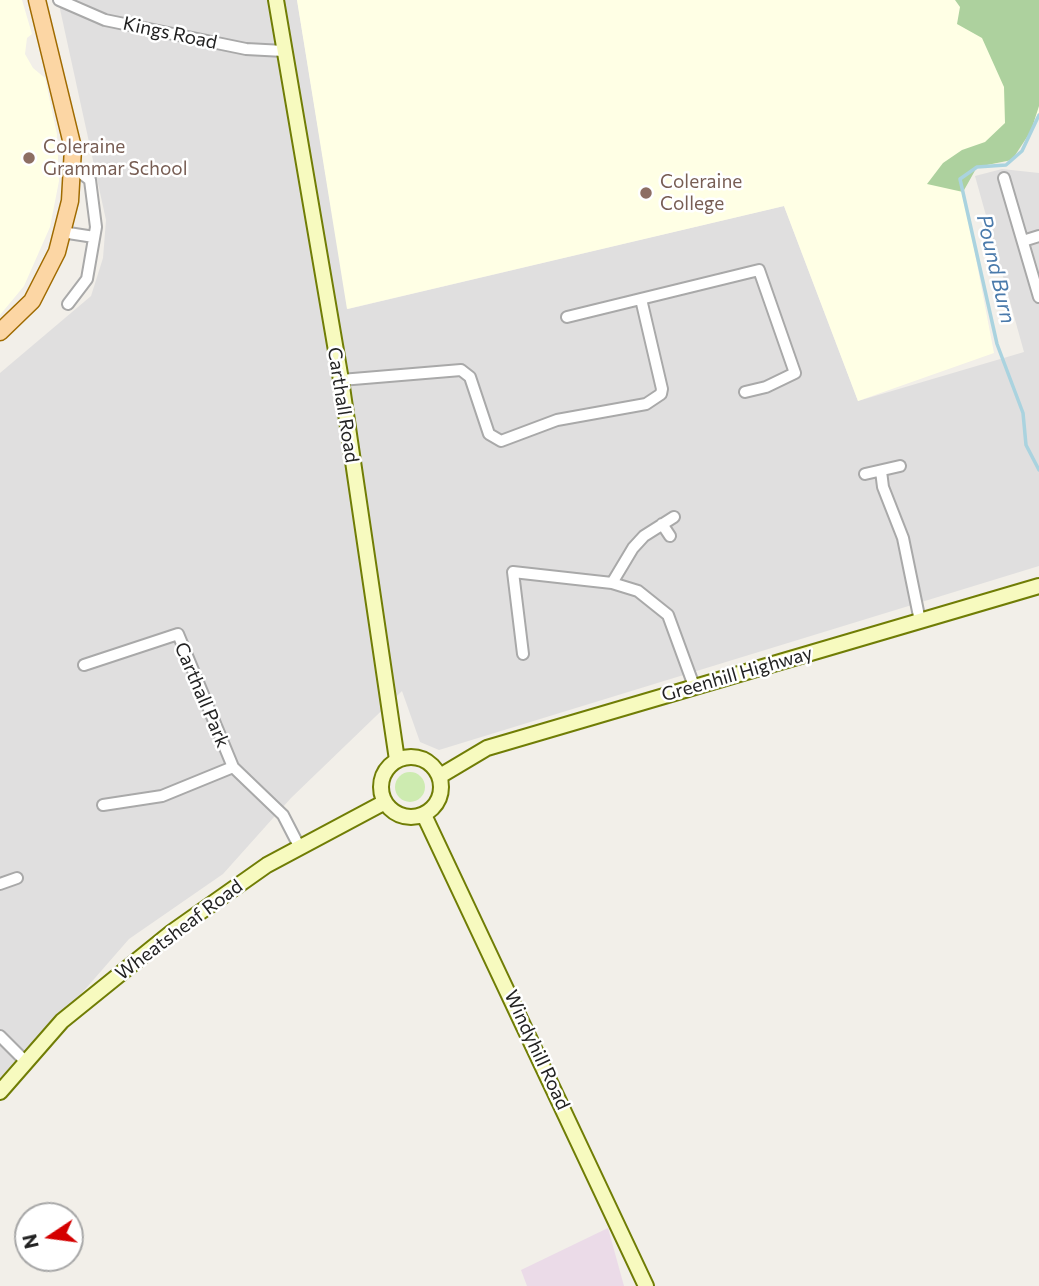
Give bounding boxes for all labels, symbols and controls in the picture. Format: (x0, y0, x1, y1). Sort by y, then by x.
street label: Kings Road (121, 12, 219, 54)
place label: Coleraine Grammar School (43, 136, 188, 180)
marker: Coleraine Grammar School (21, 150, 37, 166)
place label: Coleraine College (660, 171, 742, 215)
marker: Coleraine College (638, 185, 654, 201)
water label: Pound Burn (971, 212, 1021, 326)
street label: Carthall Road (323, 346, 363, 464)
street label: Carthall Park (170, 639, 234, 751)
street label: Greenhill Highway (659, 642, 815, 706)
street label: Wheatsheaf Road (111, 875, 247, 985)
street label: Windyhill Road (499, 987, 575, 1113)
north arrow (14, 1202, 84, 1272)
text: N (17, 1232, 43, 1251)

